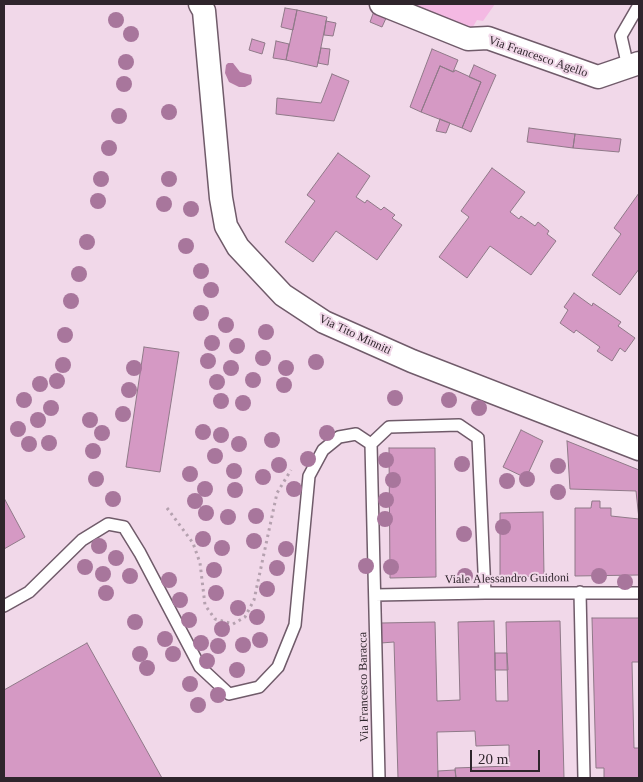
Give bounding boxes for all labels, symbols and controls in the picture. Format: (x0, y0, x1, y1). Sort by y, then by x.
street label: Via Francesco Agello (487, 33, 589, 81)
street label: Via Tito Minniti (317, 312, 393, 358)
street label: Viale Alessandro Guidoni (445, 571, 569, 587)
street label: Via Francesco Baracca (356, 632, 372, 742)
scale bar (473, 740, 543, 772)
text: 20 m (478, 751, 508, 767)

